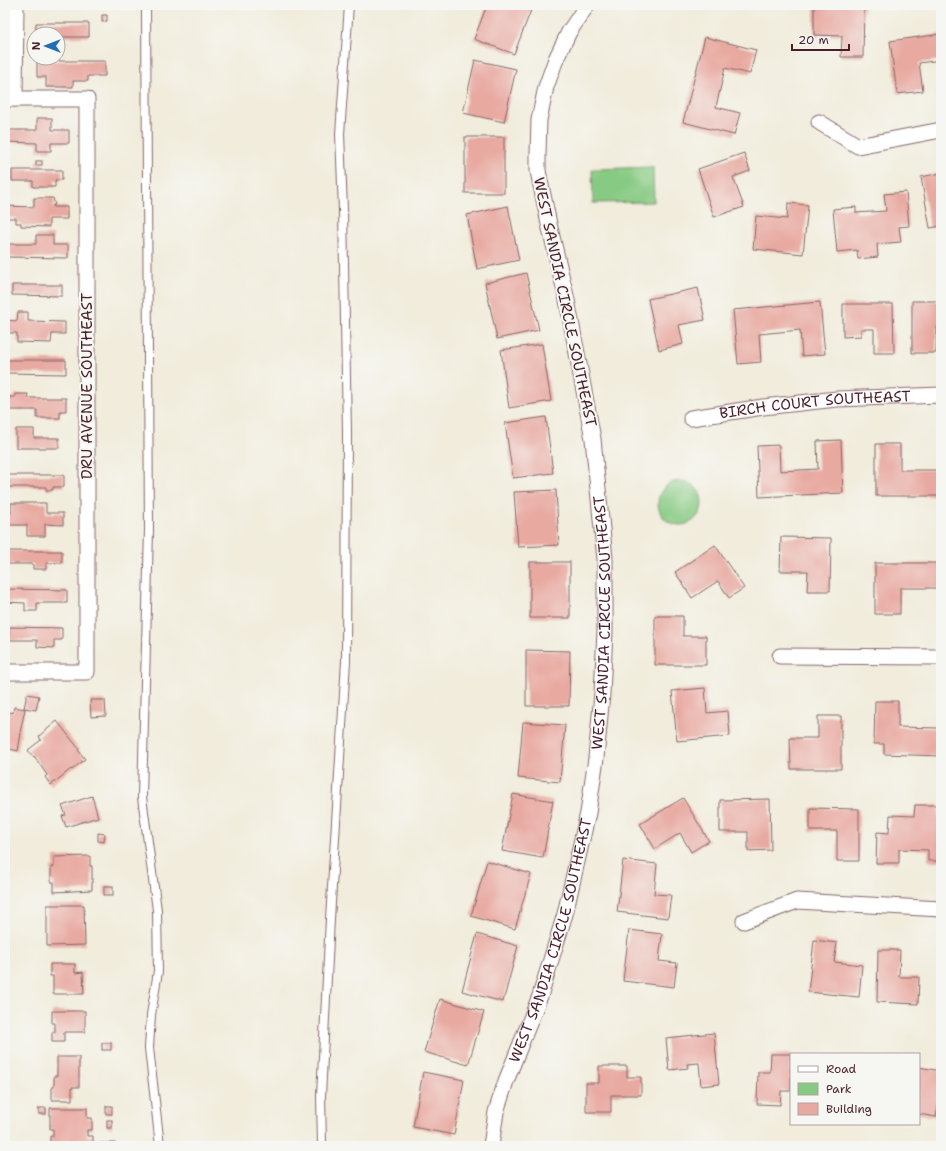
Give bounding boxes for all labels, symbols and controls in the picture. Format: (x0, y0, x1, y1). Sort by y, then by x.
north arrow (26, 26, 66, 66)
scale bar (792, 26, 849, 52)
text: 20 m (798, 32, 829, 48)
text: N (29, 41, 44, 50)
street label: WEST SANDIA CIRCLE SOUTHEAST (529, 175, 601, 429)
street label: DRU AVENUE SOUTHEAST (77, 293, 97, 479)
street label: BIRCH COURT SOUTHEAST (718, 386, 911, 424)
street label: WEST SANDIA CIRCLE SOUTHEAST (587, 495, 615, 751)
street label: WEST SANDIA CIRCLE SOUTHEAST (504, 816, 597, 1066)
legend (790, 1053, 920, 1125)
text: Road (826, 1061, 857, 1077)
text: Park (826, 1081, 852, 1097)
text: Building (826, 1101, 872, 1117)

